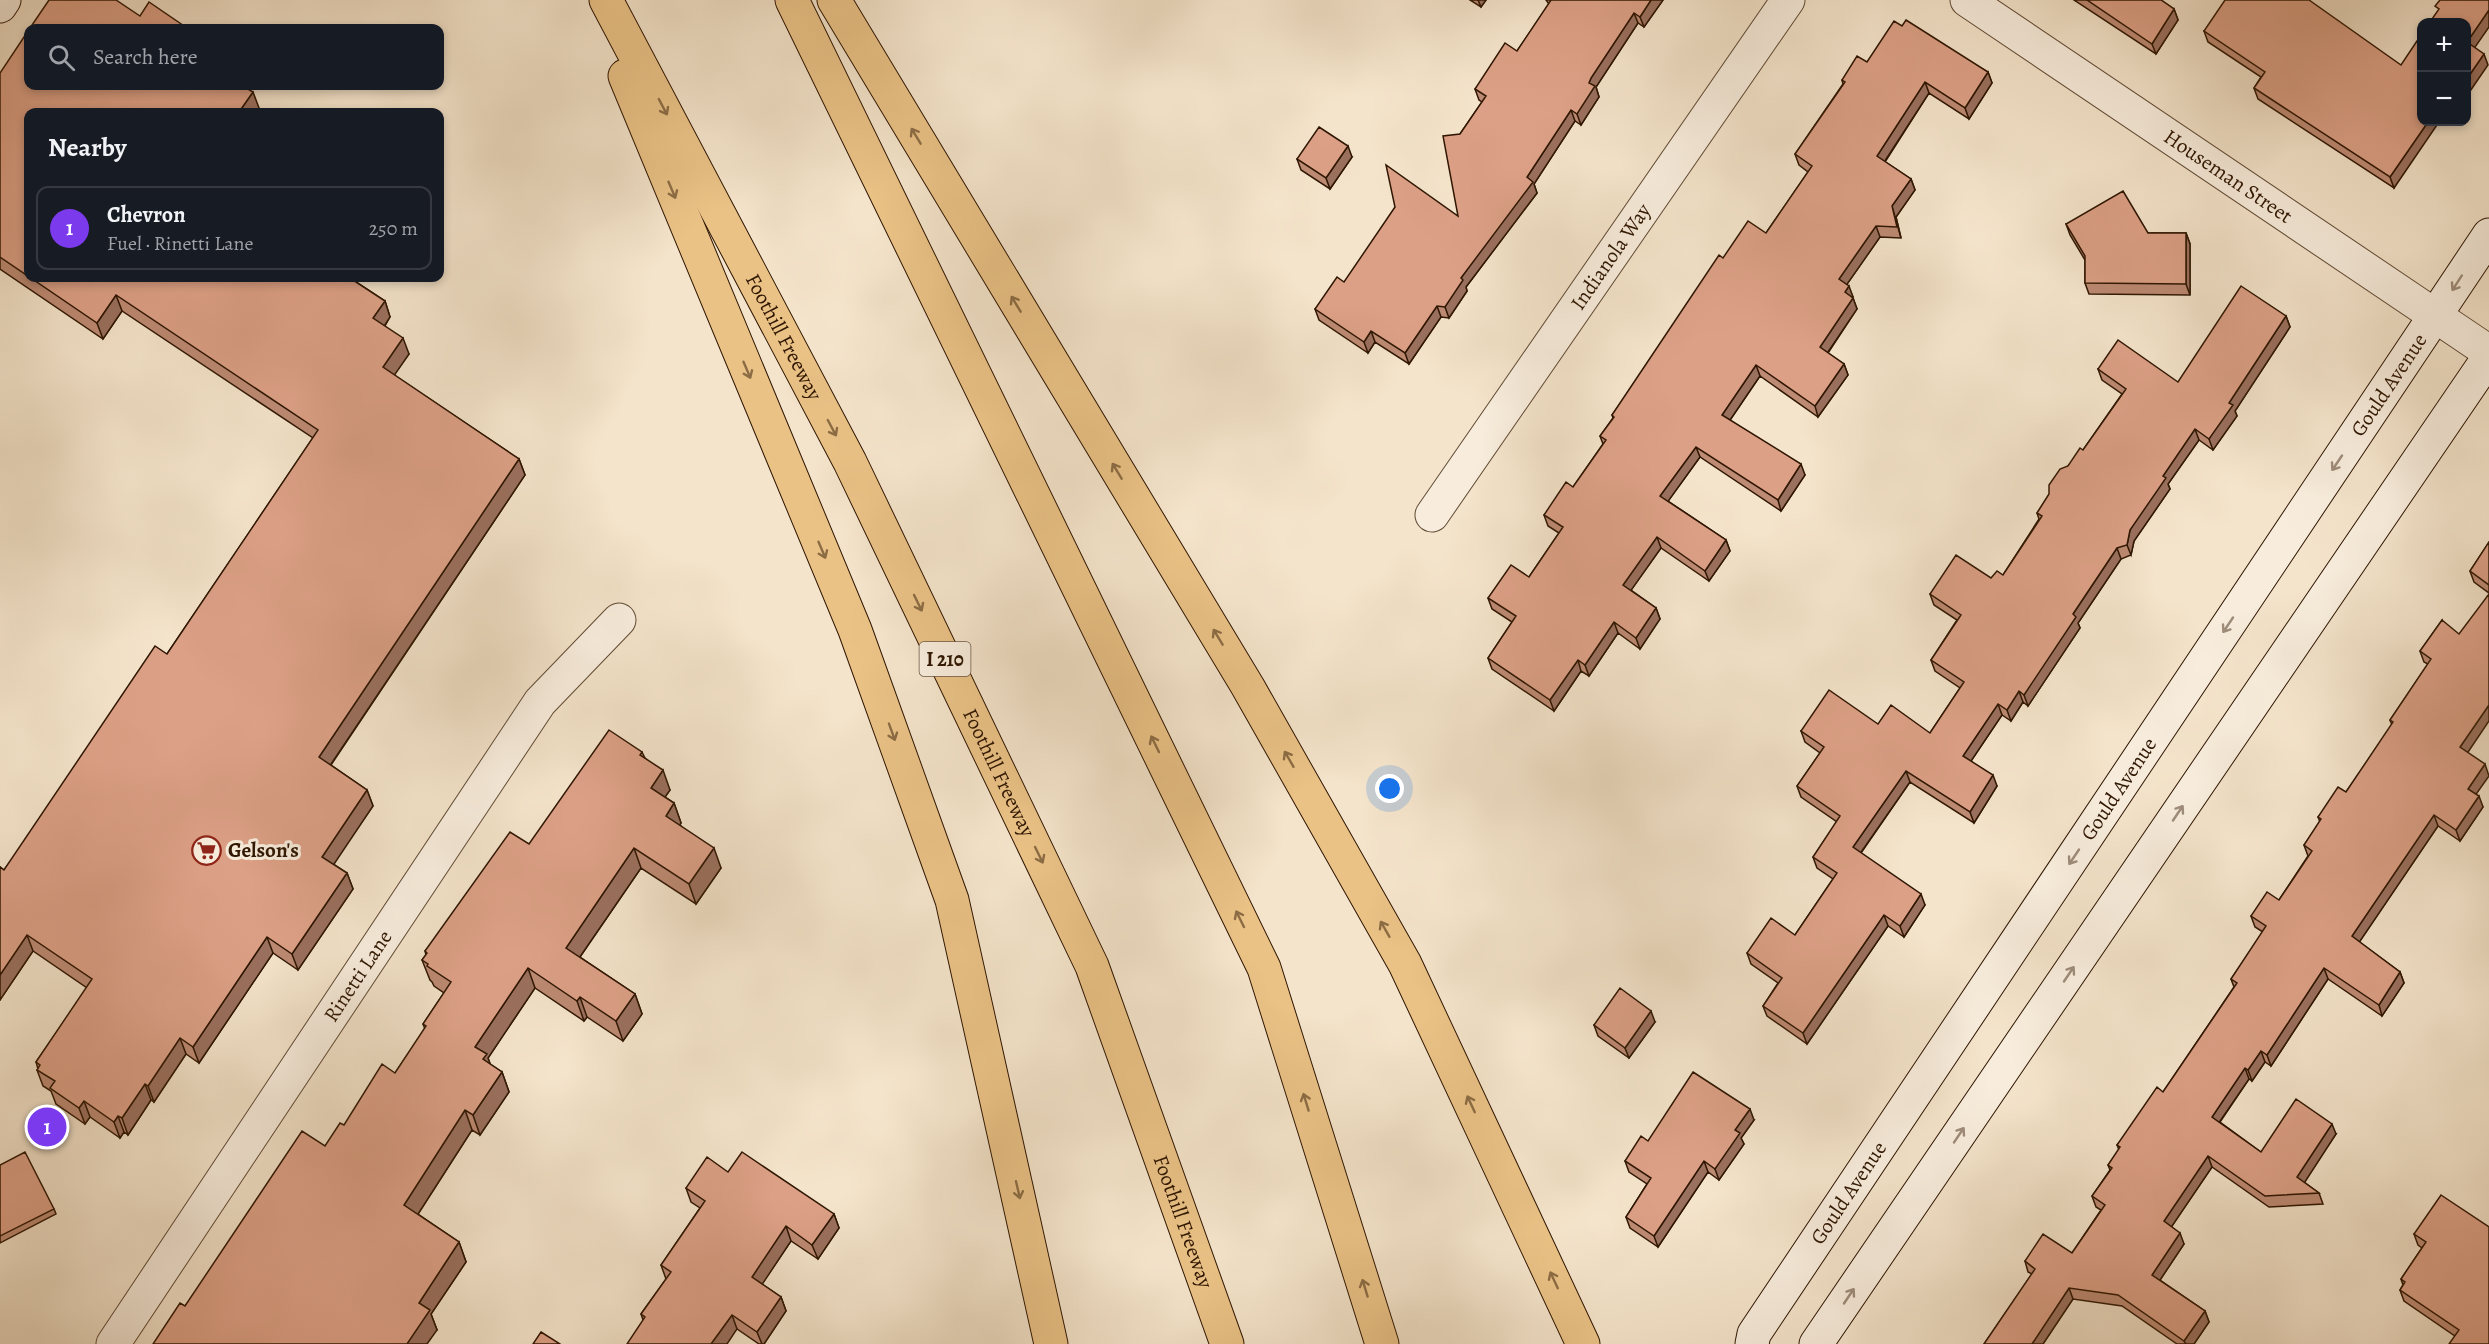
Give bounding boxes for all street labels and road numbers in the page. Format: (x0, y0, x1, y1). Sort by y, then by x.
street label: Houseman Street (2158, 123, 2298, 230)
street label: Indianola Way (1564, 197, 1658, 316)
street label: Foothill Freeway (739, 269, 829, 406)
street label: Gould Avenue (2344, 328, 2433, 442)
road number: I 210 (920, 642, 970, 676)
street label: Foothill Freeway (956, 704, 1042, 842)
street label: Gould Avenue (2074, 732, 2163, 846)
street label: Rinetti Lane (317, 925, 398, 1027)
street label: Gould Avenue (1804, 1136, 1893, 1250)
street label: Foothill Freeway (1147, 1151, 1220, 1293)

